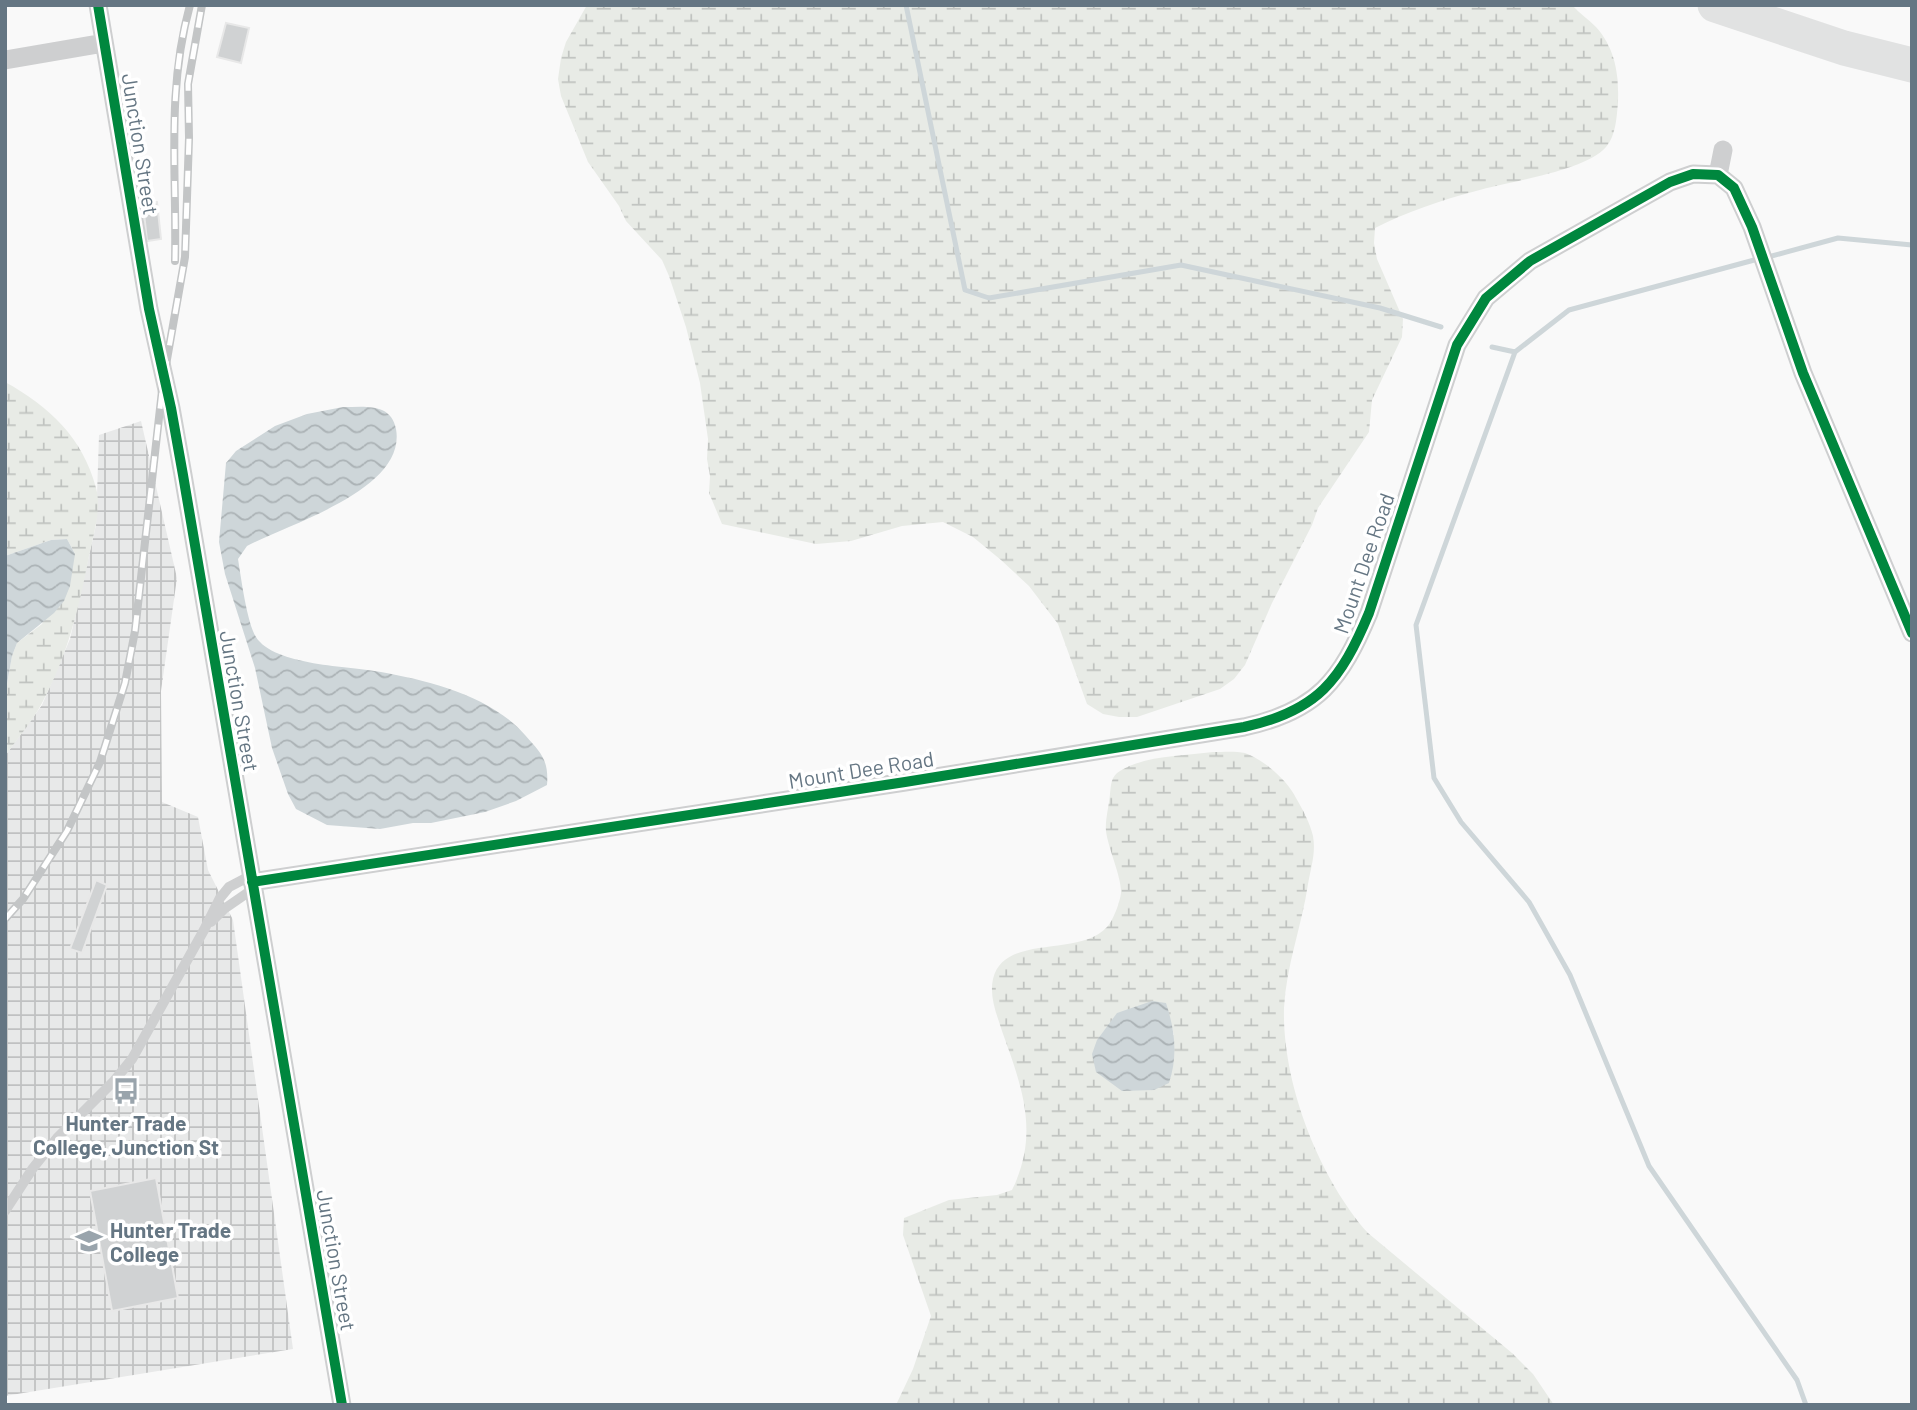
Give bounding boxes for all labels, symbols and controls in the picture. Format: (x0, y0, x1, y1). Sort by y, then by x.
street label: Junction Street (117, 72, 165, 216)
street label: Mount Dee Road (1327, 489, 1399, 637)
street label: Junction Street (215, 629, 265, 773)
street label: Mount Dee Road (787, 745, 935, 793)
bus stop icon: Hunter Trade College, Junction St (111, 1076, 141, 1106)
place label: Hunter Trade College, Junction St (33, 1110, 219, 1159)
street label: Junction Street (312, 1188, 362, 1332)
place label: Hunter Trade College (110, 1217, 231, 1266)
school or university icon: Hunter Trade College (74, 1226, 104, 1256)

